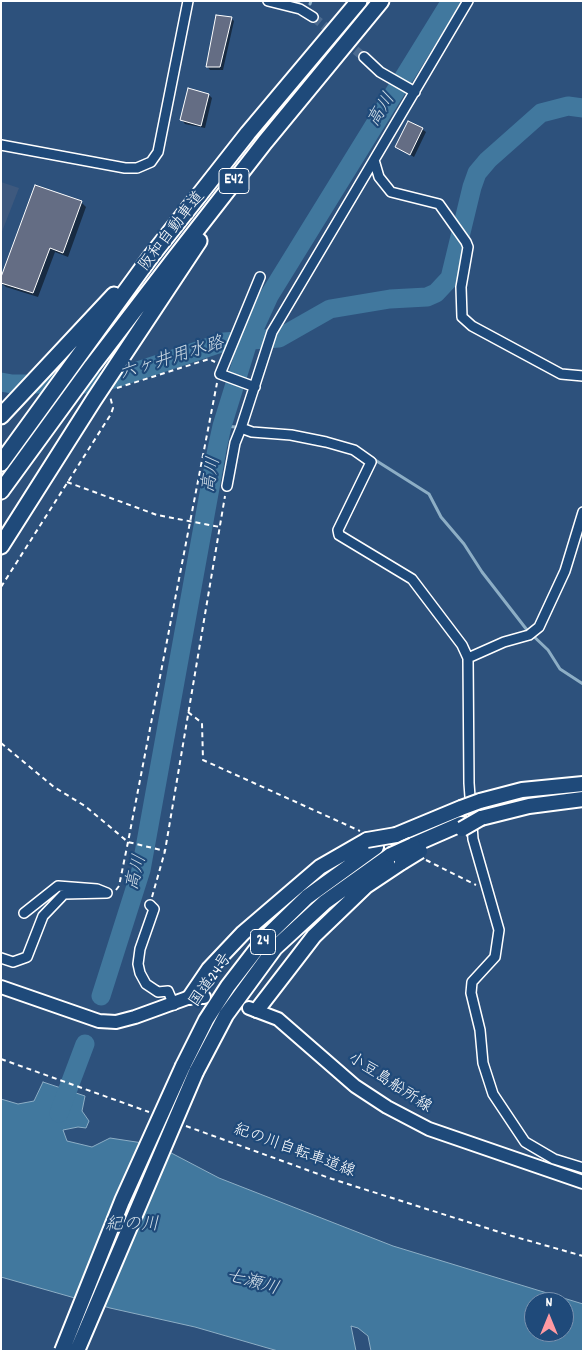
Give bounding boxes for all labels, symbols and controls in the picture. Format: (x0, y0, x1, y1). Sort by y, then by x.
water label: 高川 (364, 90, 402, 132)
road number: E42 (219, 168, 249, 194)
street label: 阪和自動車道 (136, 188, 210, 276)
water label: 六ヶ井用水路 (117, 334, 227, 386)
water label: 高川 (199, 455, 227, 495)
water label: 高川 (123, 853, 153, 893)
road number: 24 (250, 930, 276, 954)
street label: 国道24号 (186, 950, 238, 1012)
street label: 小豆島船所線 (344, 1050, 434, 1118)
street label: 紀の川自転車道線 (231, 1121, 357, 1183)
water label: 紀の川 (105, 1216, 159, 1238)
water label: 七瀬川 (223, 1266, 281, 1302)
north arrow (524, 1292, 574, 1342)
text: N (546, 1293, 552, 1313)

